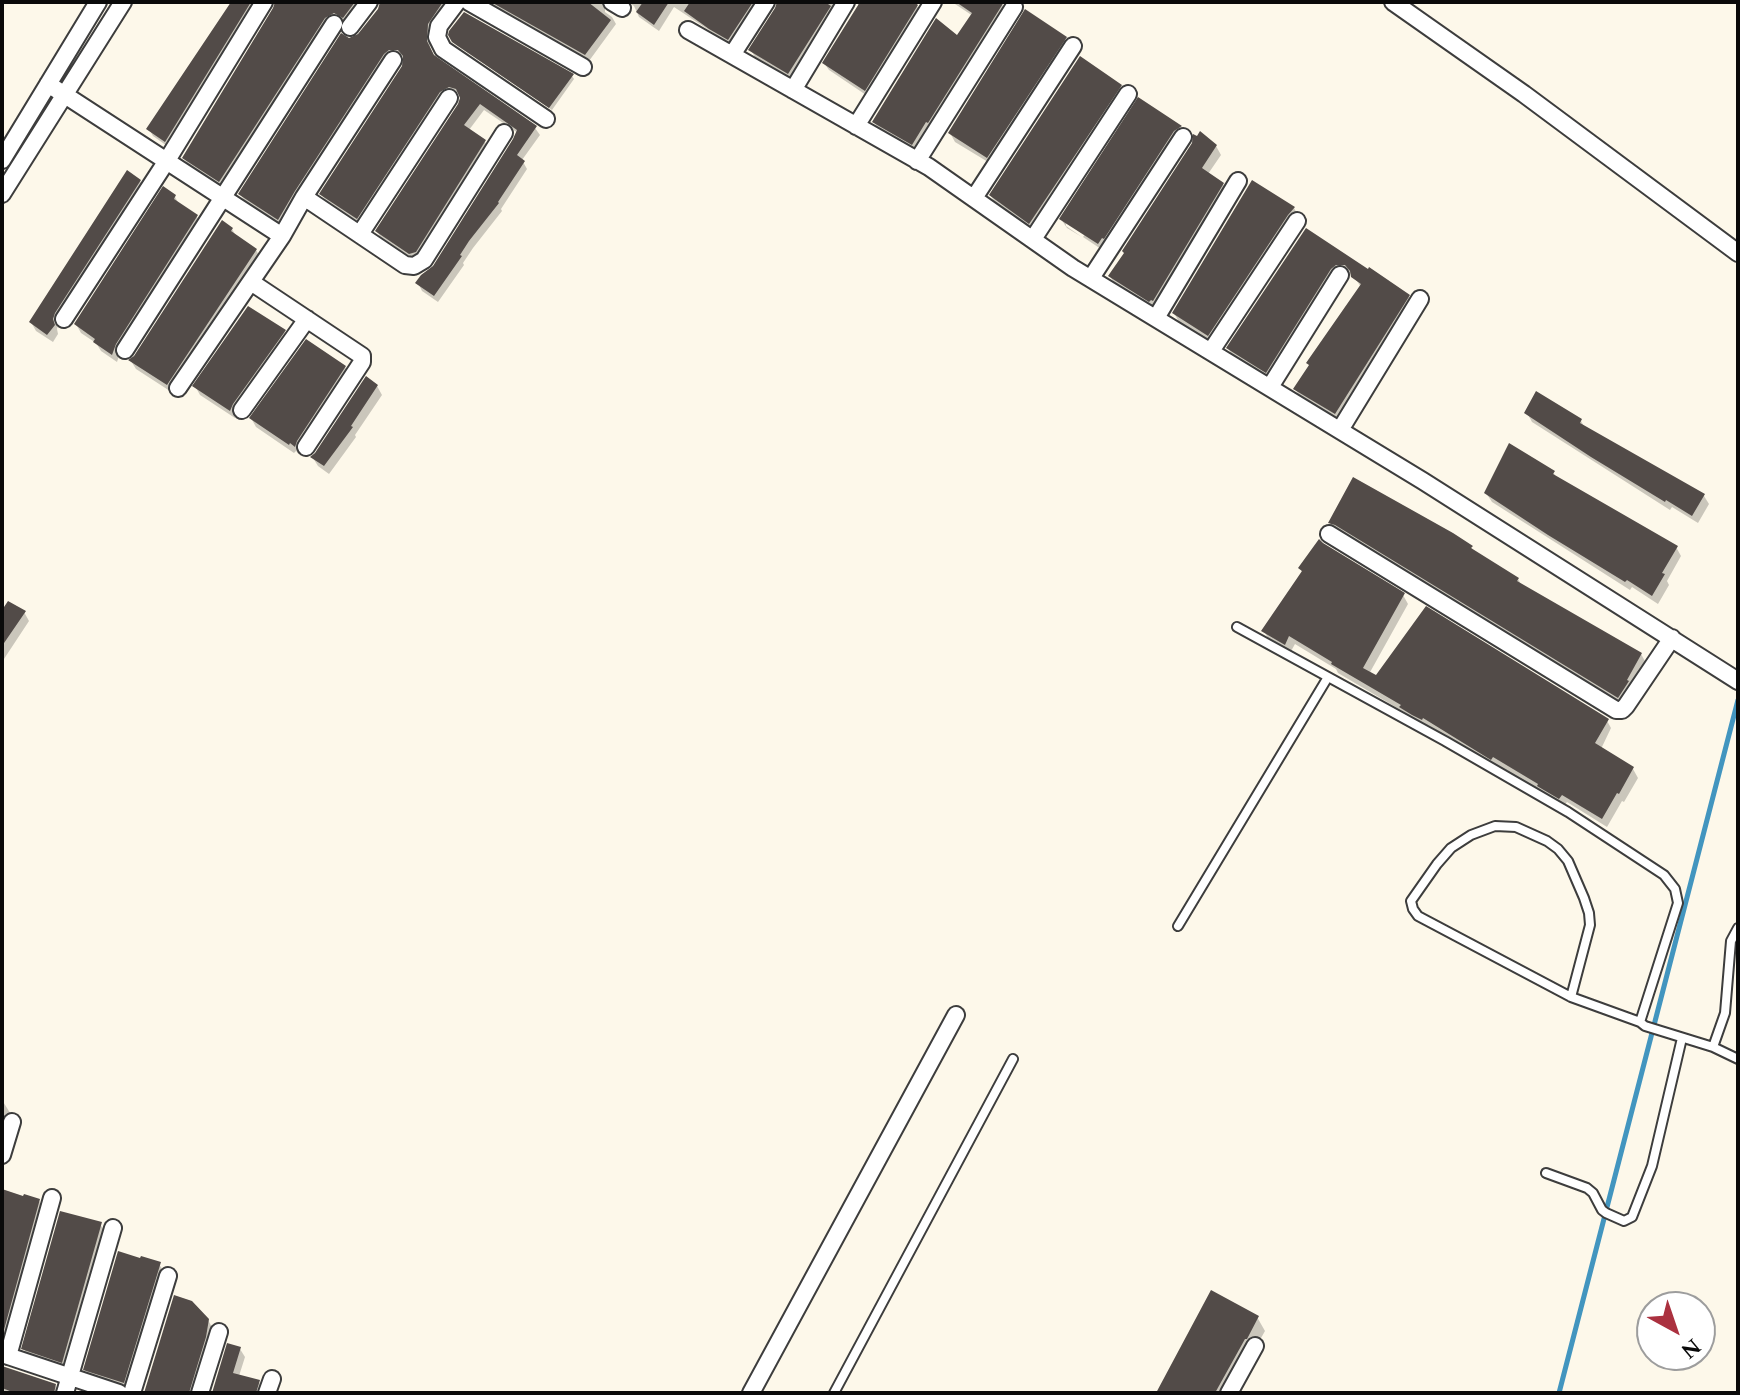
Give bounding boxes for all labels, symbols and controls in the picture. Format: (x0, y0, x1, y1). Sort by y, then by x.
north arrow (1636, 1291, 1716, 1371)
text: N (1673, 1330, 1708, 1367)

